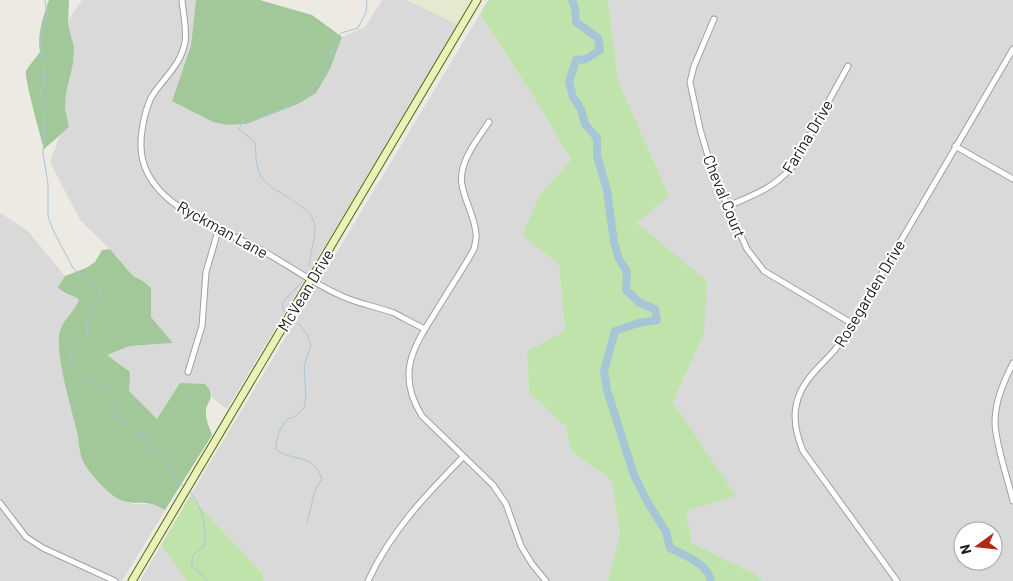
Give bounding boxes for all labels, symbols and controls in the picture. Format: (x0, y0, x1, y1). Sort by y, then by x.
street label: Farina Drive (778, 96, 836, 176)
street label: Cheval Court (700, 152, 750, 240)
street label: Ryckman Lane (174, 196, 272, 262)
street label: Rosegarden Drive (829, 236, 909, 350)
street label: McVean Drive (273, 245, 337, 335)
north arrow (953, 521, 1003, 571)
text: N (956, 543, 974, 556)

